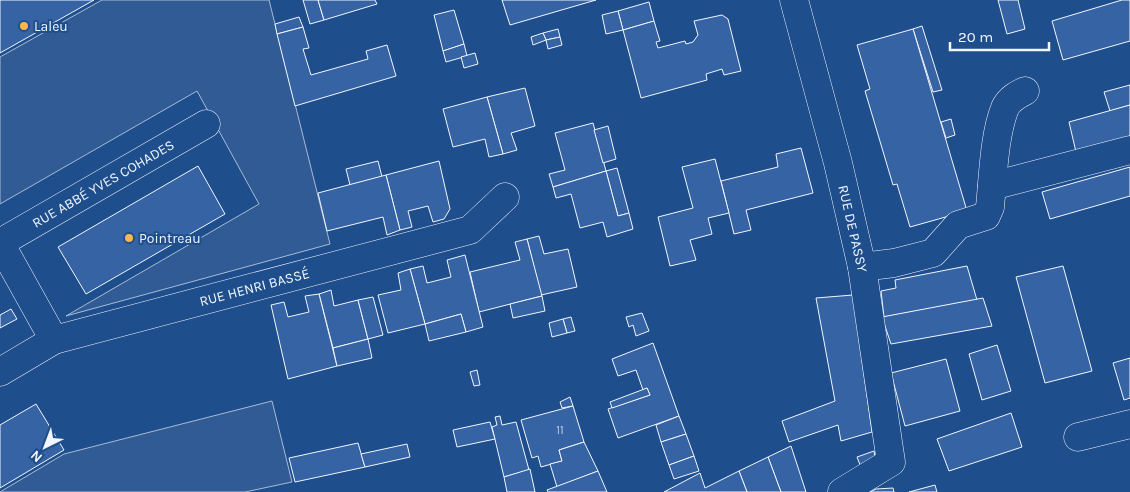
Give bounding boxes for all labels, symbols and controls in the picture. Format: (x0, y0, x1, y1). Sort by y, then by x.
place label: Laleu (34, 18, 68, 35)
marker: Laleu (18, 20, 30, 32)
scale bar (950, 20, 1049, 52)
text: 20 m (958, 28, 993, 46)
street label: RUE ABBÉ YVES COHADES (29, 136, 177, 232)
street label: RUE DE PASSY (834, 183, 871, 273)
place label: Pointreau (139, 230, 201, 247)
marker: Pointreau (123, 232, 135, 244)
street label: RUE HENRI BASSÉ (198, 264, 311, 310)
north arrow (20, 422, 70, 472)
house number: 11 (556, 424, 564, 437)
text: N (27, 447, 46, 466)

